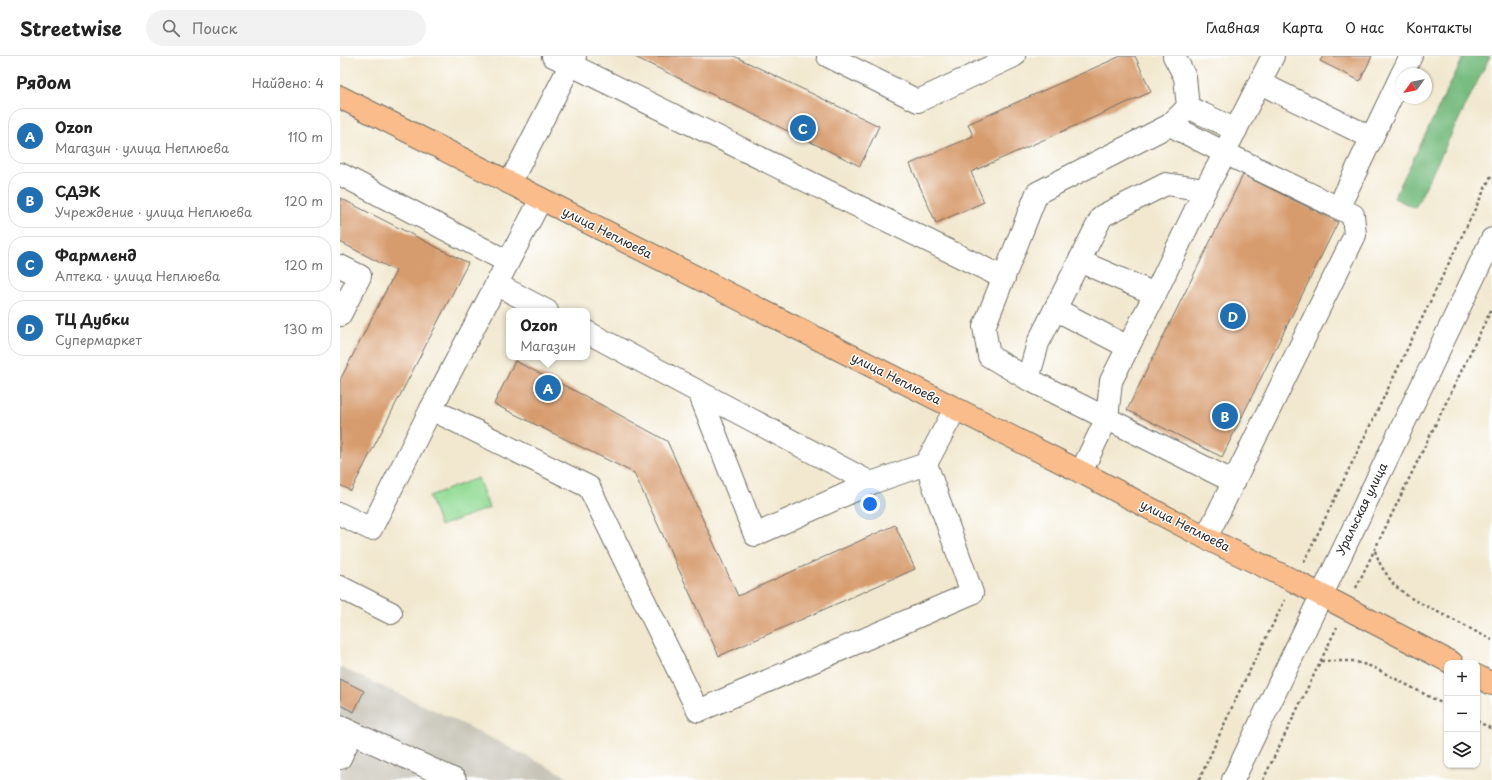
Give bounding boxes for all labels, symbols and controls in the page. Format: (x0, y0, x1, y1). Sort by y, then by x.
search box (146, 10, 426, 46)
text: Streetwise (20, 14, 122, 42)
text: Поиск (192, 16, 237, 39)
icon: search (160, 17, 182, 39)
text: Главная (1206, 17, 1260, 38)
text: Карта (1282, 17, 1323, 38)
text: О нас (1345, 17, 1384, 38)
text: Контакты (1406, 17, 1472, 38)
north arrow (1396, 68, 1432, 104)
text: Рядом (16, 69, 71, 95)
text: Найдено: 4 (252, 73, 324, 92)
pin: C (790, 113, 816, 143)
text: Ozon (55, 115, 93, 138)
text: A (25, 127, 35, 146)
text: 110 m (288, 127, 323, 146)
text: Магазин · улица Неплюева (55, 138, 229, 157)
text: СДЭК (55, 179, 100, 202)
text: B (26, 191, 34, 210)
text: 120 m (284, 191, 323, 210)
text: Учреждение · улица Неплюева (55, 202, 252, 221)
street label: улица Неплюева (560, 202, 656, 263)
text: Фармленд (55, 243, 137, 266)
text: C (25, 255, 35, 274)
text: 120 m (284, 255, 323, 274)
text: Аптека · улица Неплюева (55, 266, 220, 285)
pin: D (1220, 301, 1246, 331)
text: ТЦ Дубки (55, 307, 130, 330)
popup (506, 308, 590, 360)
text: Ozon (520, 313, 558, 336)
text: D (25, 319, 35, 338)
text: 130 m (284, 319, 323, 338)
text: Супермаркет (55, 330, 142, 349)
text: Магазин (520, 336, 576, 355)
street label: улица Неплюева (849, 348, 945, 409)
pin: A (535, 373, 561, 403)
pin: B (1212, 401, 1238, 431)
street label: Уральская улица (1331, 459, 1392, 558)
your location (860, 494, 880, 514)
street label: улица Неплюева (1138, 495, 1234, 556)
map controls (1444, 660, 1480, 768)
button: + (1444, 660, 1480, 696)
button: − (1444, 696, 1480, 732)
button: layers (1444, 732, 1480, 768)

